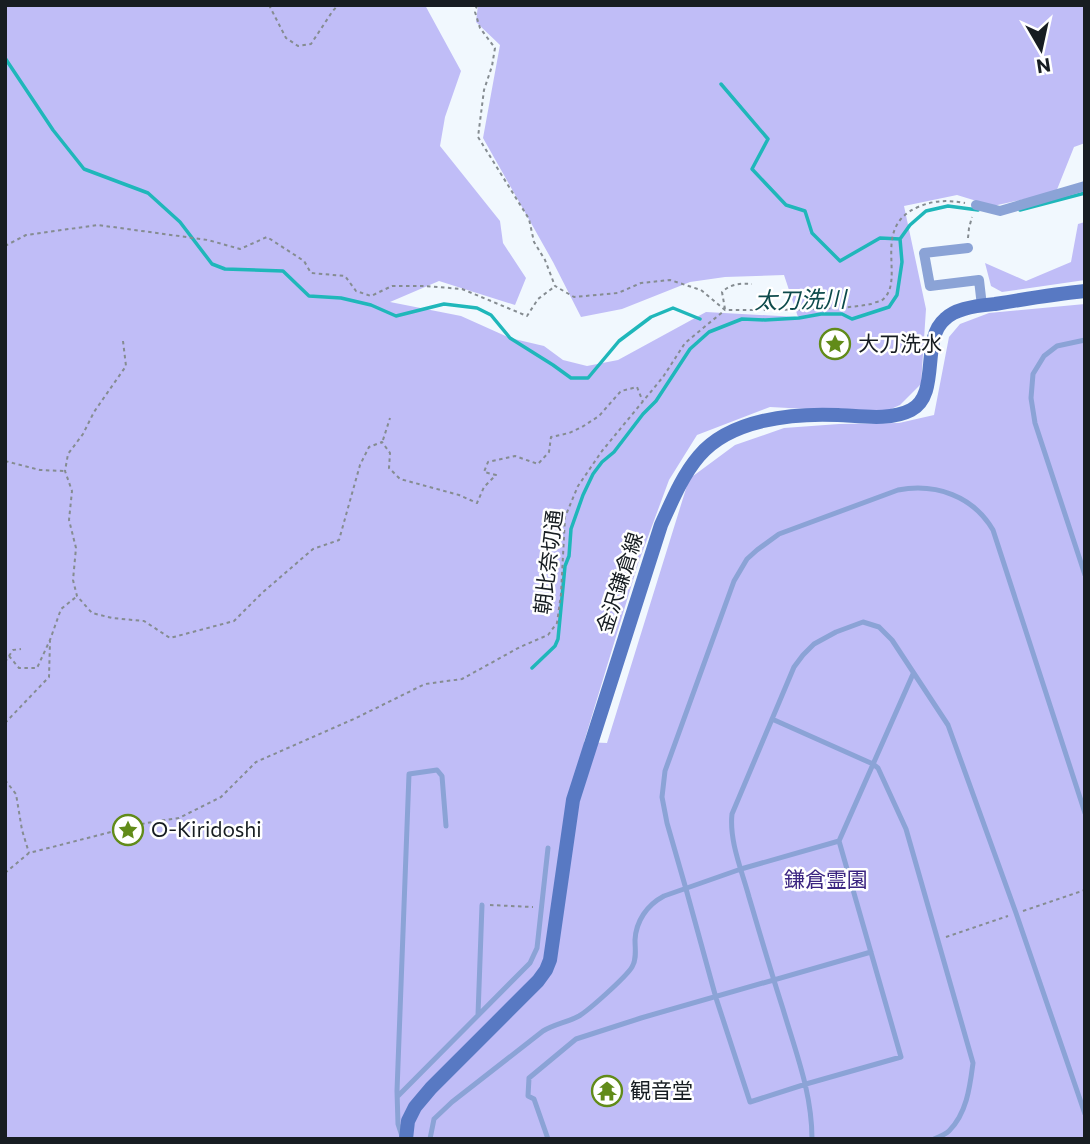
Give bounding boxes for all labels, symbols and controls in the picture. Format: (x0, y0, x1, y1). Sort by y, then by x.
north arrow (1006, 14, 1076, 84)
text: N (1035, 54, 1053, 79)
water label: 太刀洗川 (754, 284, 849, 314)
place icon: 大刀洗水 (818, 327, 852, 361)
place label: 大刀洗水 (858, 330, 942, 355)
street label: 朝比奈切通 (529, 508, 566, 615)
street label: 金沢鎌倉線 (590, 529, 647, 636)
place icon: O-Kiridoshi (111, 813, 145, 847)
place label: O-Kiridoshi (151, 816, 262, 841)
park label: 鎌倉霊園 (784, 866, 868, 891)
temple icon: 観音堂 (590, 1074, 624, 1108)
place label: 観音堂 (630, 1077, 693, 1102)

